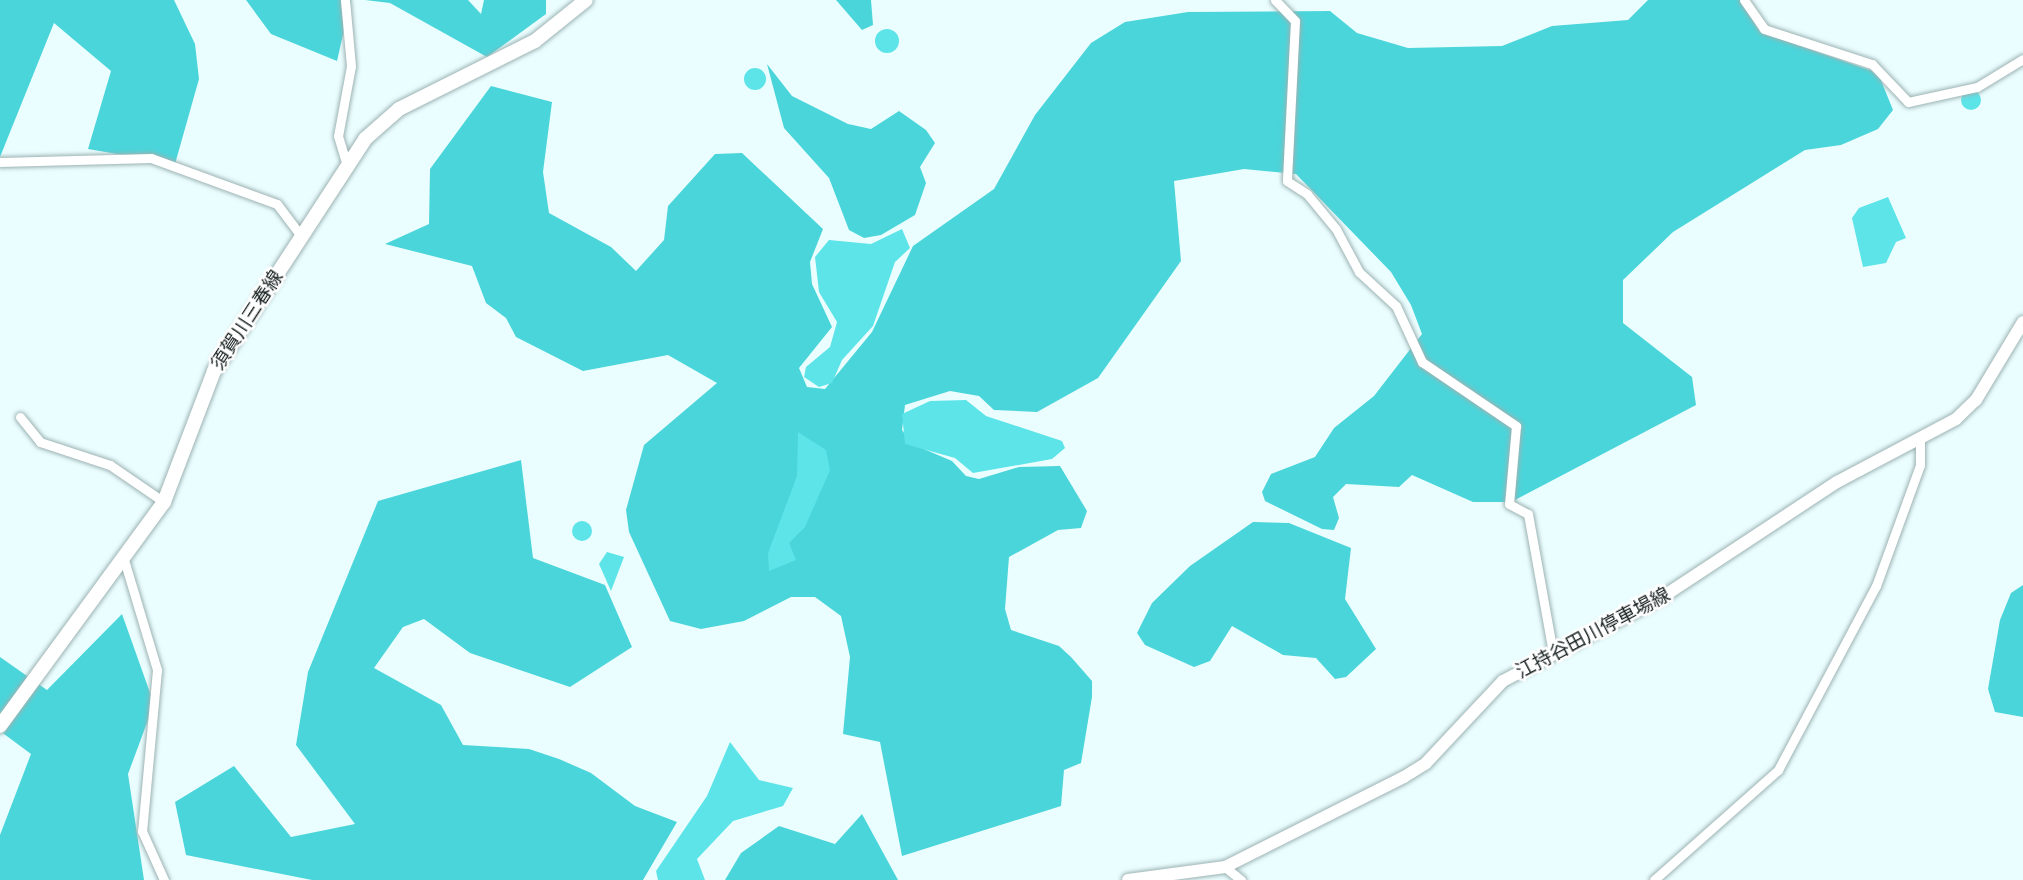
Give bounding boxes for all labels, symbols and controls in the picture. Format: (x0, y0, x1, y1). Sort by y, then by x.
street label: 須賀川三春線 (206, 266, 288, 374)
street label: 江持谷田川停車場線 (1512, 583, 1674, 683)

